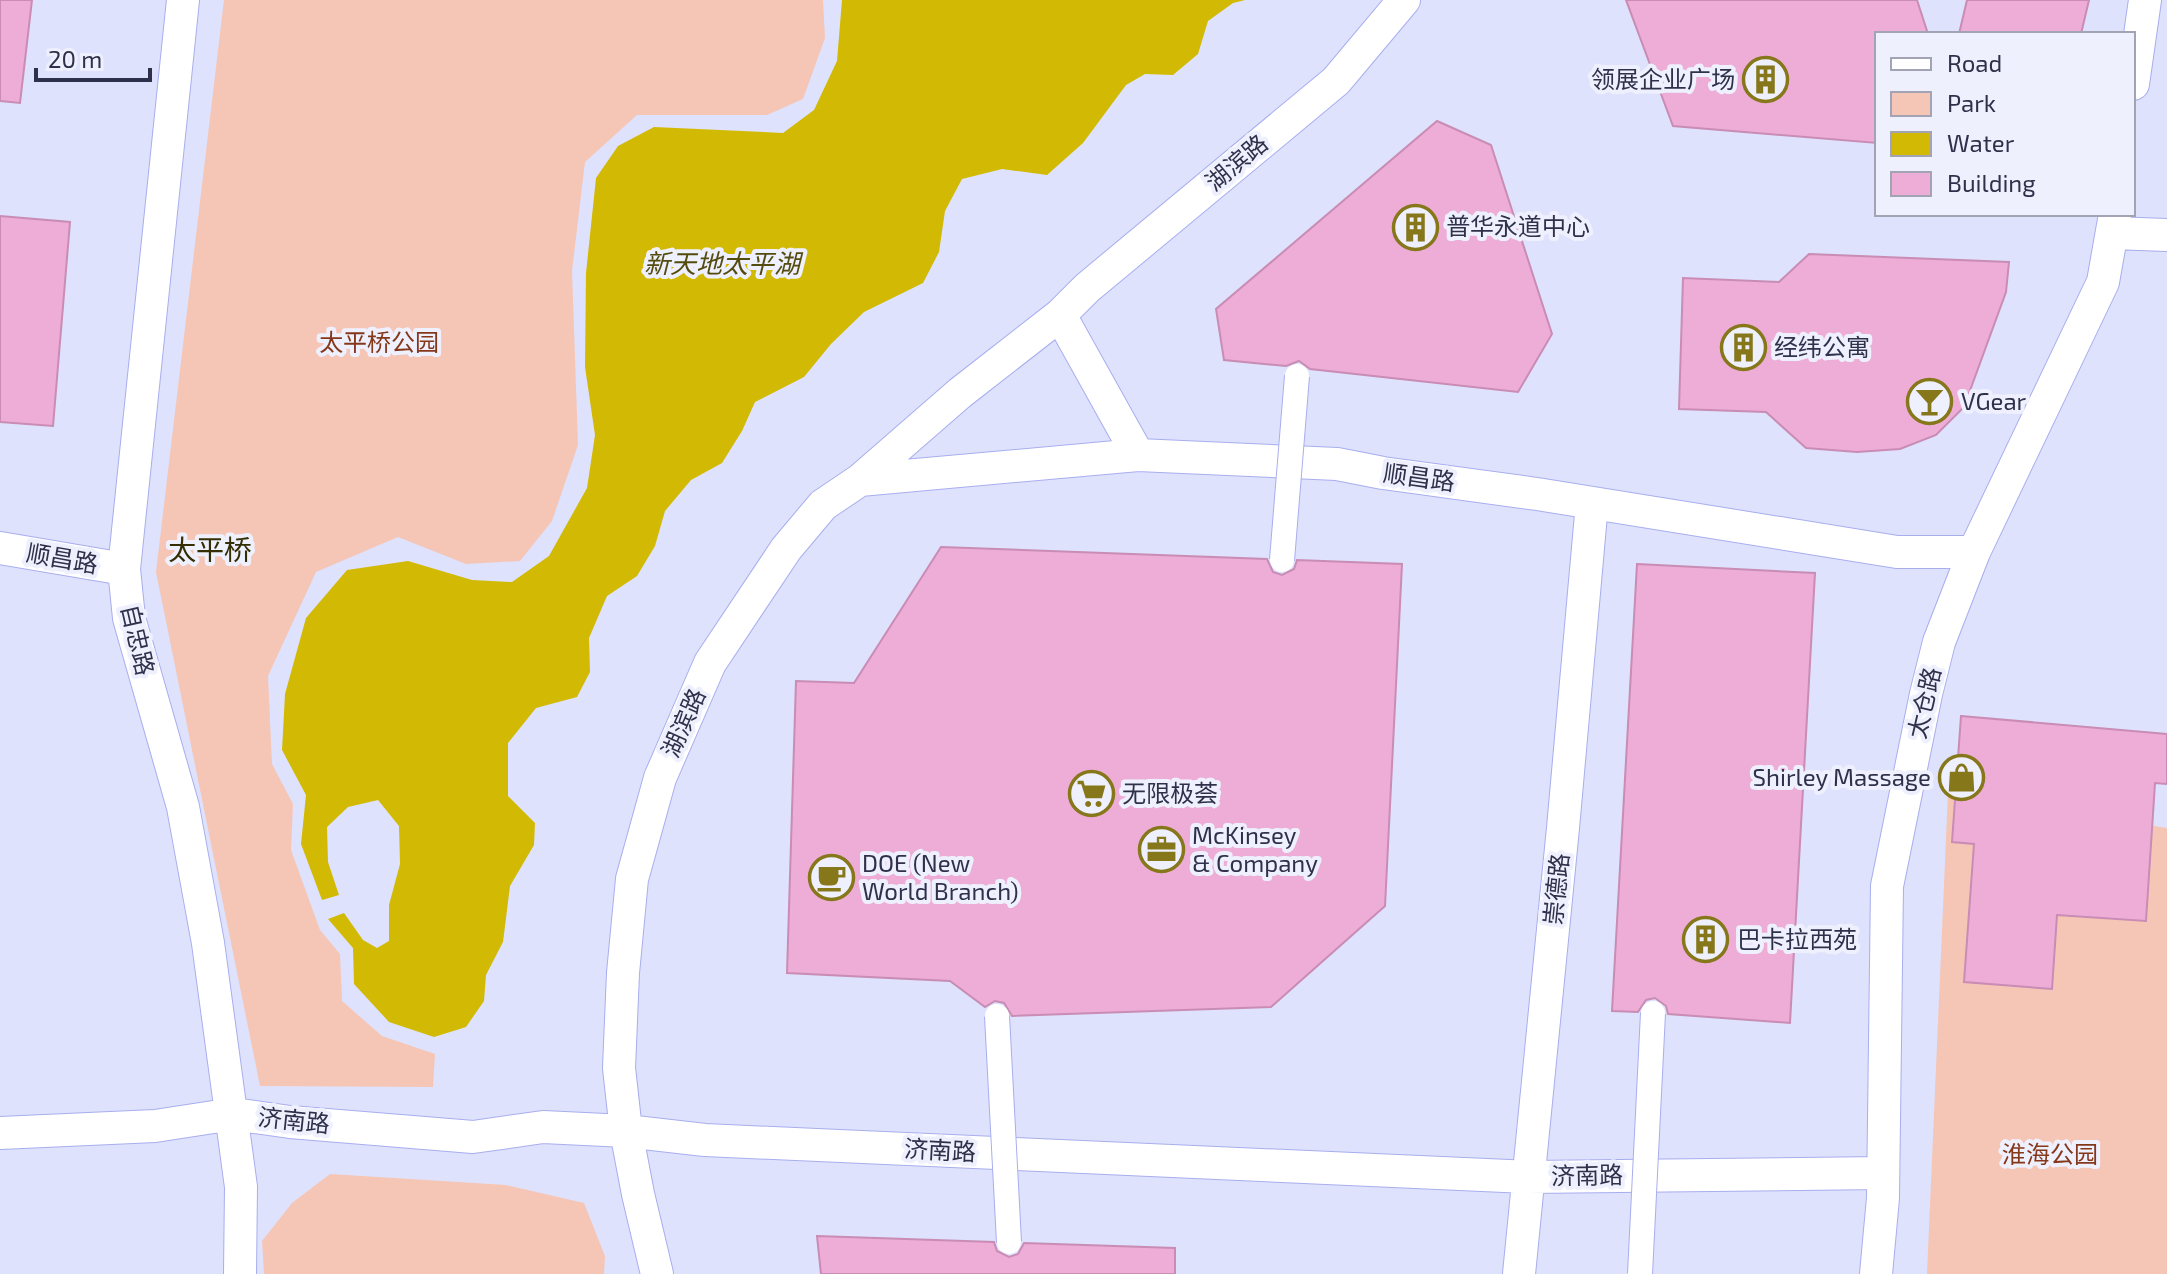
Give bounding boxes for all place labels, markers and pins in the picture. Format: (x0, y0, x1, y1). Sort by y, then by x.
building icon: 领展企业广场 (1742, 56, 1790, 104)
place label: 领展企业广场 (1591, 64, 1735, 93)
building icon: 普华永道中心 (1391, 203, 1439, 251)
place label: 普华永道中心 (1446, 211, 1590, 240)
building icon: 经纬公寓 (1719, 324, 1767, 372)
place label: 经纬公寓 (1774, 332, 1870, 361)
bar icon: VGear (1906, 378, 1954, 426)
place label: VGear (1961, 386, 2027, 415)
shop icon: Shirley Massage (1938, 754, 1986, 802)
place label: Shirley Massage (1753, 762, 1931, 791)
supermarket icon: 无限极荟 (1067, 770, 1115, 818)
place label: 无限极荟 (1122, 778, 1218, 807)
place label: McKinsey & Company (1192, 820, 1318, 877)
office icon: McKinsey & Company (1137, 826, 1185, 874)
place label: DOE (New World Branch) (862, 848, 1019, 905)
cafe icon: DOE (New World Branch) (807, 854, 855, 902)
building icon: 巴卡拉西苑 (1682, 916, 1730, 964)
place label: 巴卡拉西苑 (1737, 924, 1857, 953)

